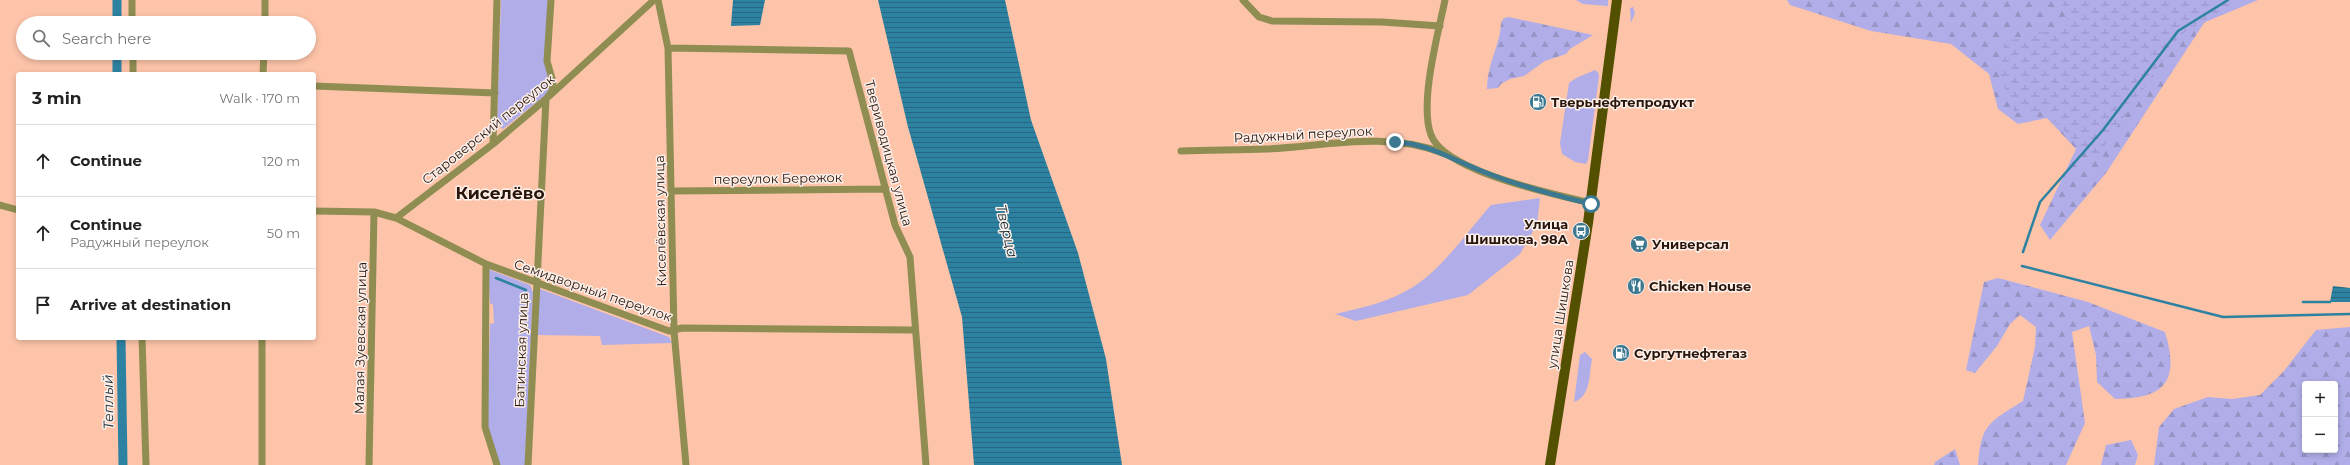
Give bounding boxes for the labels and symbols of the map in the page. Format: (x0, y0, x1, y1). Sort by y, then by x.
street label: Староверский переулок (419, 70, 558, 187)
street label: Твериводицкая улица (862, 78, 916, 228)
fuel station icon: Тверьнефтепродукт (1528, 92, 1548, 112)
place label: Тверьнефтепродукт (1551, 94, 1694, 110)
street label: Радужный переулок (1233, 122, 1373, 146)
route end (1386, 133, 1404, 151)
street label: Киселёвская улица (651, 155, 669, 287)
street label: переулок Бережок (714, 169, 843, 187)
district label: Киселёво (455, 183, 545, 203)
route start (1582, 195, 1600, 213)
water label: Тверца (992, 203, 1022, 259)
place label: Улица Шишкова, 98А (1465, 216, 1569, 247)
bus stop icon: Улица Шишкова, 98А (1571, 221, 1591, 241)
supermarket icon: Универсал (1629, 234, 1649, 254)
place label: Универсал (1652, 236, 1729, 252)
street label: Семидворный переулок (512, 255, 674, 325)
street label: улица Шишкова (1543, 258, 1577, 371)
street label: Малая Зуевская улица (351, 262, 369, 414)
restaurant icon: Chicken House (1626, 276, 1646, 296)
place label: Chicken House (1649, 278, 1751, 294)
street label: Батинская улица (511, 292, 531, 408)
fuel station icon: Сургутнефтегаз (1611, 343, 1631, 363)
place label: Сургутнефтегаз (1634, 345, 1747, 361)
water label: Теплый (99, 374, 117, 430)

